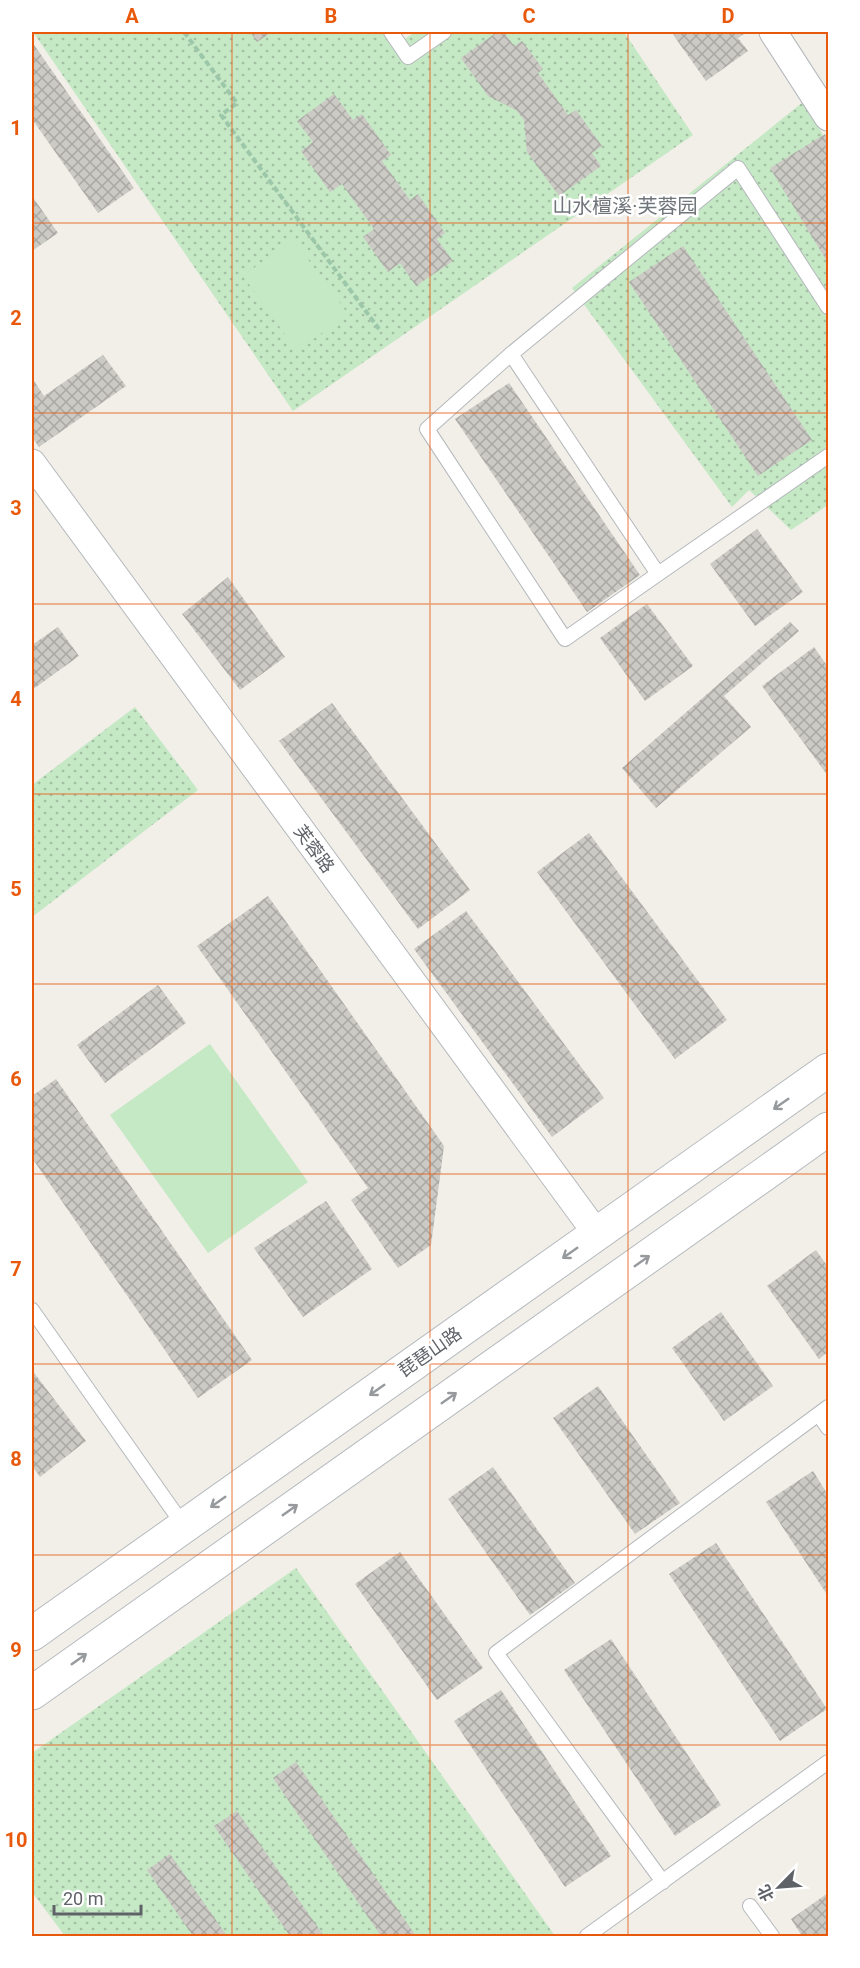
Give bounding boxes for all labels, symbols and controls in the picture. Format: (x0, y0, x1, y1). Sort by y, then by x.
text: A (125, 4, 139, 28)
text: B (325, 4, 337, 28)
text: C (522, 4, 536, 28)
text: D (722, 4, 735, 28)
text: 1 (10, 116, 22, 140)
district label: 山水檀溪·芙蓉园 (552, 194, 698, 218)
text: 2 (10, 306, 22, 330)
text: 3 (10, 496, 22, 520)
text: 4 (10, 687, 22, 711)
street label: 芙蓉路 (290, 821, 339, 877)
text: 5 (10, 877, 22, 901)
text: 6 (10, 1067, 22, 1091)
one-way arrow (773, 1098, 789, 1110)
one-way arrow (563, 1247, 579, 1259)
one-way arrow (634, 1255, 650, 1267)
text: 7 (10, 1257, 22, 1281)
street label: 琵琶山路 (394, 1322, 465, 1381)
one-way arrow (369, 1384, 385, 1396)
one-way arrow (440, 1392, 457, 1404)
text: 8 (10, 1447, 22, 1471)
one-way arrow (210, 1496, 226, 1509)
one-way arrow (281, 1504, 297, 1516)
text: 9 (10, 1638, 22, 1662)
one-way arrow (71, 1653, 87, 1666)
text: 10 (5, 1828, 27, 1852)
north arrow (749, 1857, 809, 1917)
scale bar (54, 1878, 141, 1916)
text: 北 (754, 1882, 778, 1904)
text: 20 m (63, 1888, 103, 1909)

